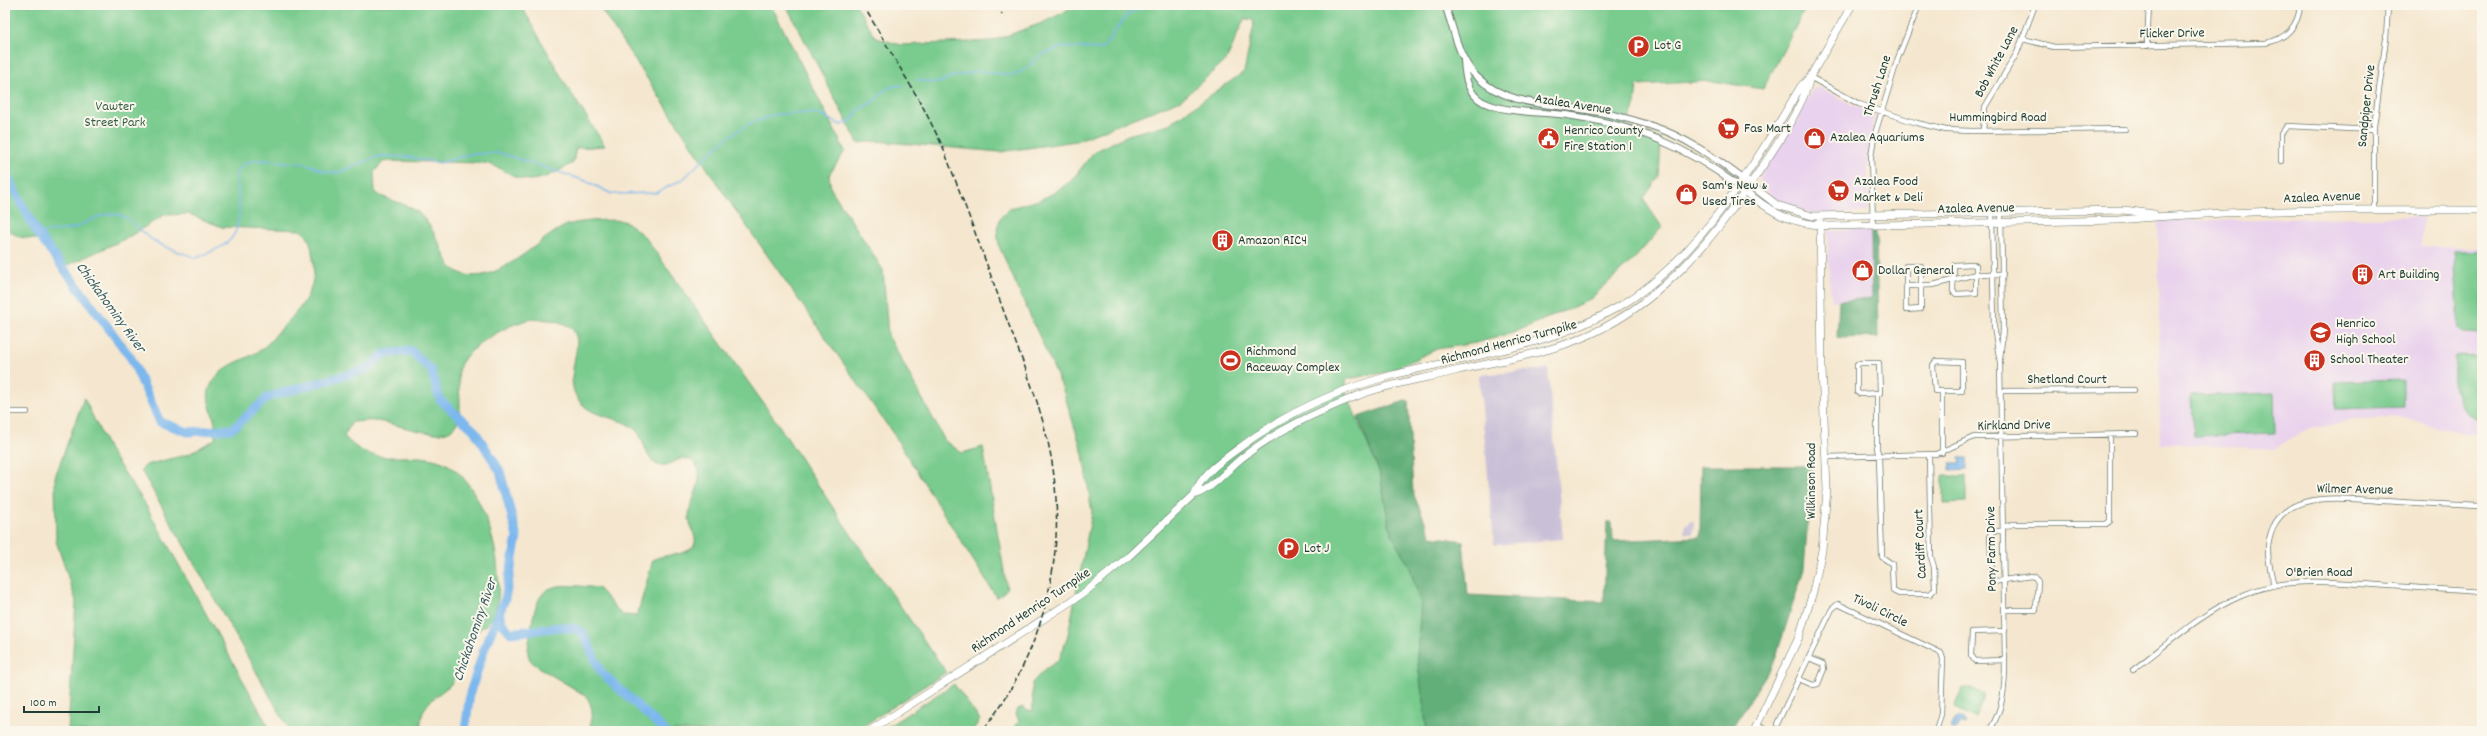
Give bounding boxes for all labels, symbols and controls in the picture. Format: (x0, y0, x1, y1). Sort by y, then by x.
street label: Bob White Lane (1970, 23, 2024, 101)
street label: Flicker Drive (2139, 23, 2205, 45)
parking icon: Lot G (1626, 33, 1652, 59)
place label: Lot G (1654, 36, 1681, 56)
street label: Thrush Lane (1859, 53, 1897, 119)
street label: Sandpiper Drive (2353, 64, 2381, 148)
street label: Azalea Avenue (1533, 89, 1613, 121)
park label: Vawter Street Park (84, 97, 146, 133)
street label: Hummingbird Road (1949, 108, 2047, 128)
supermarket icon: Fas Mart (1715, 116, 1741, 142)
place label: Fas Mart (1744, 119, 1791, 139)
place label: Henrico County Fire Station 1 (1564, 121, 1643, 157)
shop icon: Azalea Aquariums (1802, 125, 1828, 151)
public building icon: Henrico County Fire Station 1 (1536, 126, 1562, 152)
place label: Azalea Aquariums (1830, 128, 1925, 148)
place label: Azalea Food Market & Deli (1854, 172, 1923, 208)
place label: Sam's New & Used Tires (1702, 176, 1768, 212)
supermarket icon: Azalea Food Market & Deli (1826, 177, 1852, 203)
shop icon: Sam's New & Used Tires (1674, 181, 1700, 207)
street label: Azalea Avenue (2283, 187, 2361, 209)
street label: Azalea Avenue (1937, 198, 2015, 220)
building icon: Amazon RIC4 (1210, 228, 1236, 254)
place label: Amazon RIC4 (1238, 231, 1307, 251)
water label: Chickahominy River (69, 258, 151, 359)
shop icon: Dollar General (1849, 258, 1875, 284)
place label: Dollar General (1878, 261, 1955, 281)
building icon: Art Building (2350, 262, 2376, 288)
place label: Art Building (2378, 265, 2440, 285)
place label: Henrico High School (2336, 314, 2396, 350)
street label: Richmond Henrico Turnpike (1439, 315, 1579, 371)
school or university icon: Henrico High School (2308, 319, 2334, 345)
place label: Richmond Raceway Complex (1246, 342, 1340, 378)
sports icon: Richmond Raceway Complex (1218, 347, 1244, 373)
building icon: School Theater (2302, 347, 2328, 373)
place label: School Theater (2330, 350, 2409, 370)
street label: Shetland Court (2027, 370, 2107, 390)
street label: Kirkland Drive (1977, 415, 2051, 437)
street label: Wilkinson Road (1802, 443, 1822, 519)
street label: Wilmer Avenue (2317, 479, 2393, 501)
street label: Pony Farm Drive (1981, 506, 2003, 592)
street label: Cardiff Court (1909, 509, 1933, 579)
parking icon: Lot J (1275, 536, 1301, 562)
place label: Lot J (1304, 539, 1329, 559)
street label: Richmond Henrico Turnpike (967, 563, 1095, 659)
street label: O'Brien Road (2285, 563, 2353, 583)
water label: Chickahominy River (448, 574, 504, 685)
street label: Tivoli Circle (1849, 589, 1911, 633)
scale bar (24, 688, 99, 714)
text: 100 m (30, 695, 57, 712)

